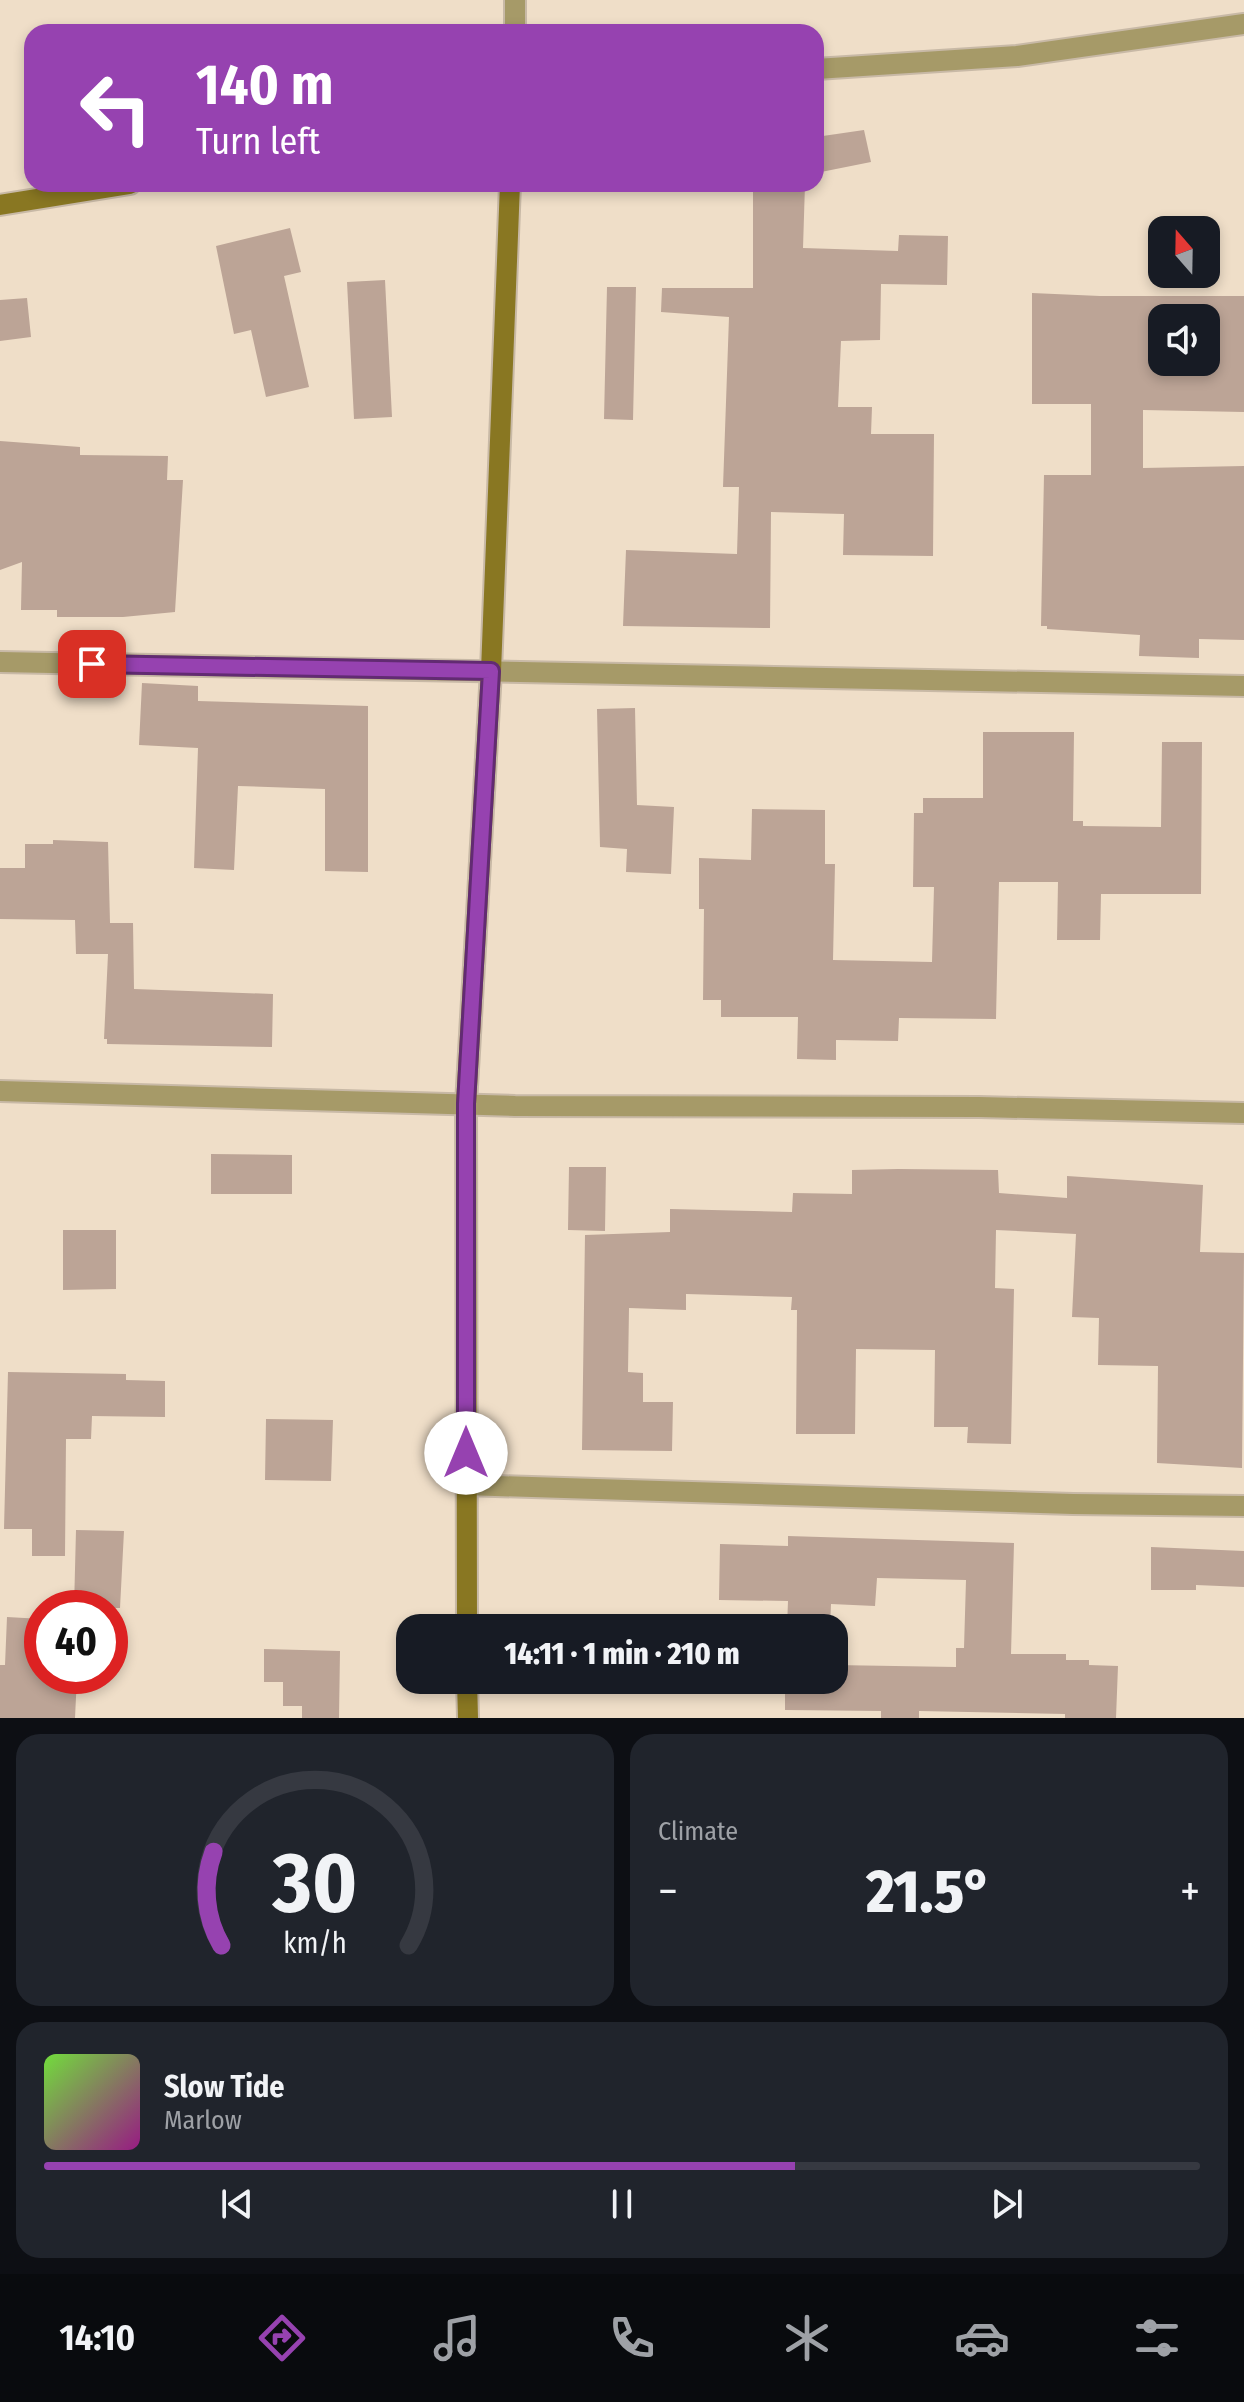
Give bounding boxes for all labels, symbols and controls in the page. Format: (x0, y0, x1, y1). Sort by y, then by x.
text: 140 m (196, 52, 333, 119)
icon: left (64, 56, 168, 160)
text: Turn left (196, 120, 320, 164)
north arrow (1148, 216, 1220, 288)
map controls (1148, 216, 1220, 376)
button: sound (1148, 304, 1220, 376)
pin (58, 630, 126, 698)
icon: arrive (70, 642, 114, 686)
position arrow (424, 1411, 508, 1495)
speed limit sign: 40 (24, 1590, 128, 1694)
text: 14:11 · 1 min · 210 m (504, 1636, 740, 1672)
text: Climate (658, 1816, 738, 1847)
text: 30 (272, 1834, 357, 1934)
text: 21.5° (866, 1856, 992, 1928)
text: − (658, 1865, 678, 1918)
text: + (1180, 1865, 1200, 1918)
text: km/h (283, 1926, 347, 1961)
text: Slow Tide (164, 2069, 285, 2105)
text: Marlow (164, 2105, 242, 2136)
icon: previous (215, 2182, 259, 2226)
icon: pause (600, 2182, 644, 2226)
icon: next (985, 2182, 1029, 2226)
icon: directions (254, 2310, 310, 2366)
icon: music (429, 2310, 485, 2366)
icon: phone (604, 2310, 660, 2366)
icon: climate (779, 2310, 835, 2366)
icon: car (954, 2310, 1010, 2366)
icon: filters (1129, 2310, 1185, 2366)
text: 14:10 (59, 2316, 135, 2360)

